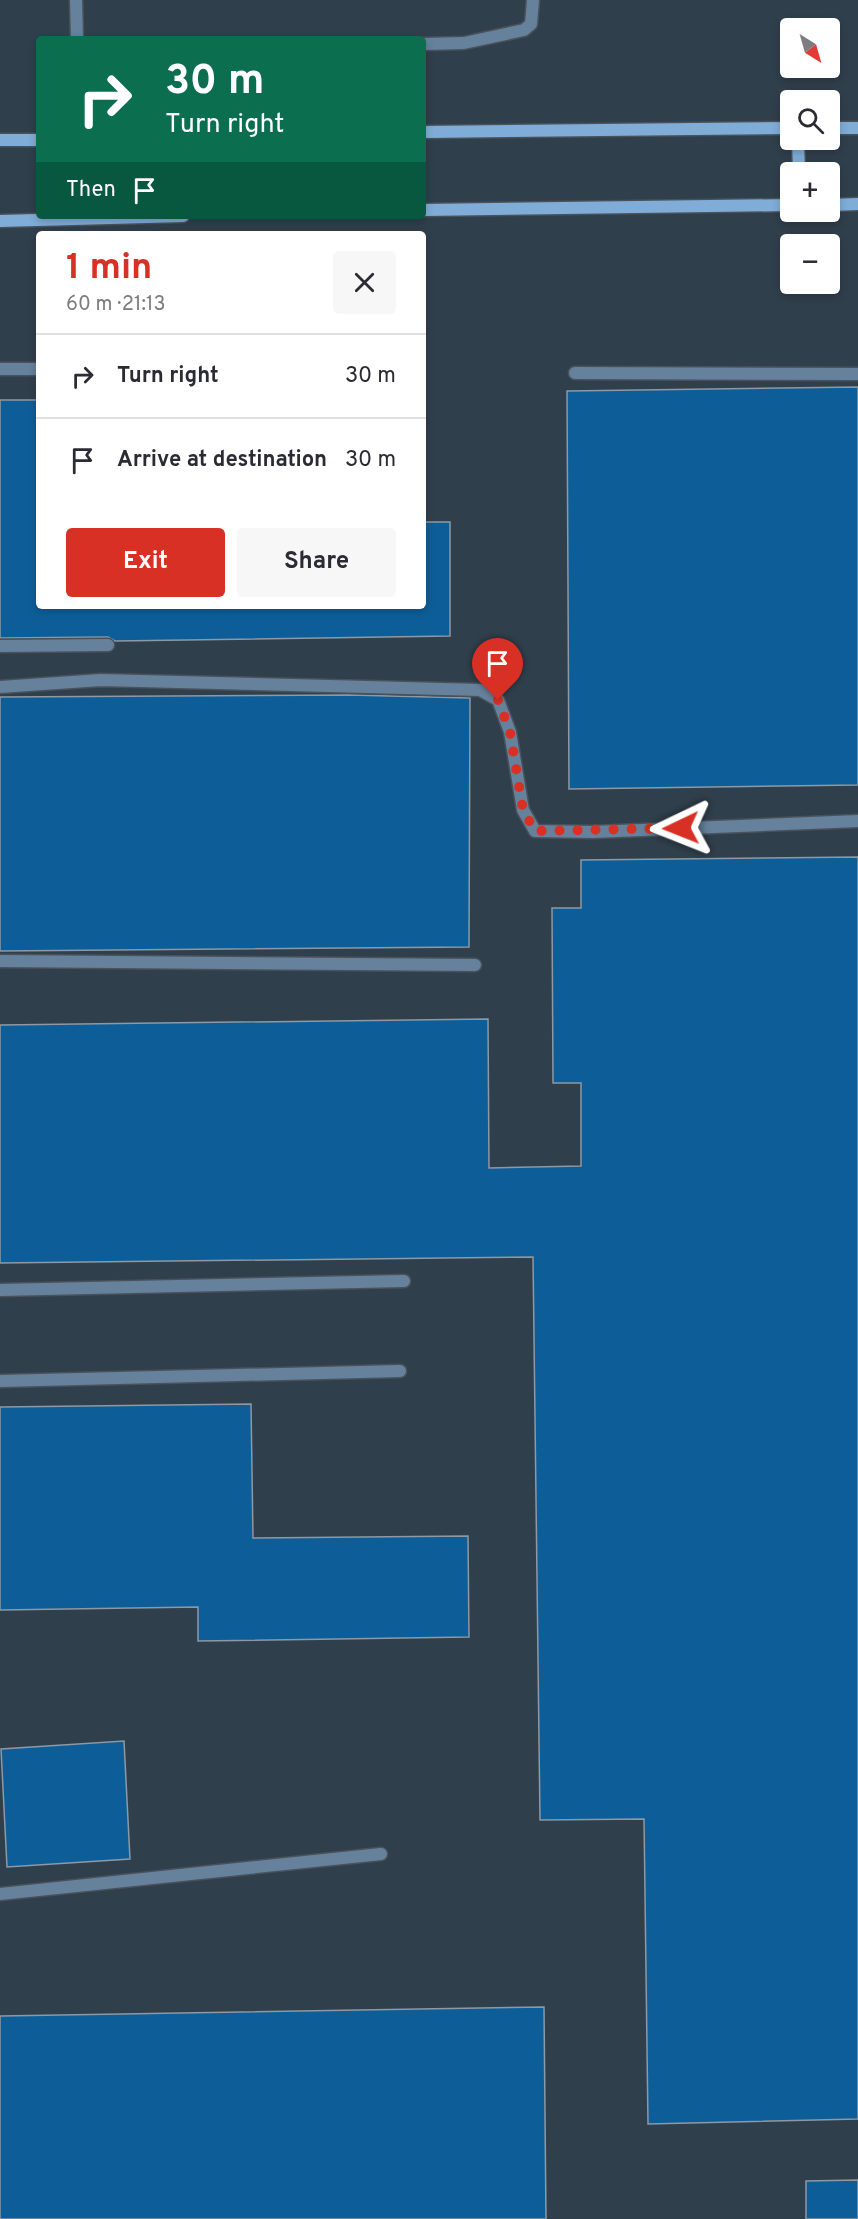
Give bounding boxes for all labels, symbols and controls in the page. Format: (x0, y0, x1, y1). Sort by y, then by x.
north arrow (780, 18, 840, 78)
map controls (780, 18, 840, 294)
text: 30 m (165, 56, 264, 109)
icon: right (66, 60, 144, 138)
button: search (780, 90, 840, 150)
text: Turn right (165, 108, 284, 142)
button: + (780, 162, 840, 222)
icon: arrive (128, 174, 161, 207)
text: Then (66, 177, 116, 204)
button: − (780, 234, 840, 294)
text: 1 min (66, 246, 152, 292)
button: close (333, 251, 396, 314)
text: 60 m · 21:13 (66, 292, 166, 318)
icon: right (66, 360, 99, 393)
text: Turn right (117, 363, 219, 390)
text: 30 m (345, 363, 396, 390)
icon: arrive (66, 444, 99, 477)
text: Arrive at destination (117, 447, 327, 474)
text: 30 m (345, 447, 396, 474)
button: Exit (66, 528, 225, 597)
button: Share (237, 528, 396, 597)
pin (472, 638, 523, 700)
icon: arrive (481, 647, 514, 680)
position arrow (649, 796, 713, 860)

